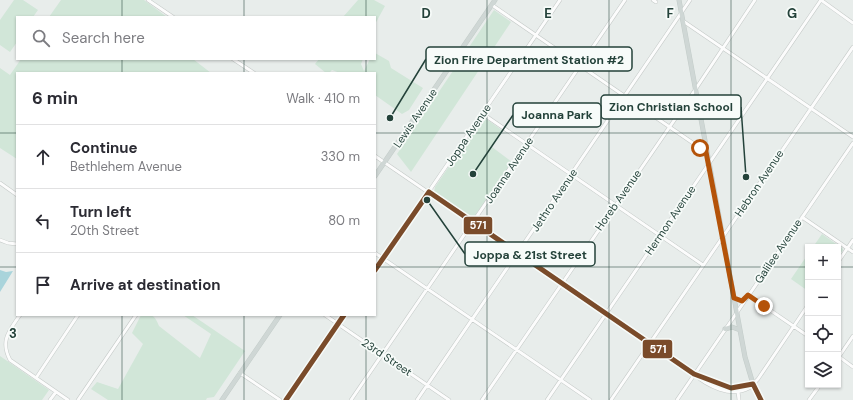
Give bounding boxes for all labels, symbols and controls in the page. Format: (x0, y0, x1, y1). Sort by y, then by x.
text: D (421, 5, 431, 22)
text: E (544, 5, 552, 22)
text: F (666, 5, 674, 22)
text: G (787, 5, 797, 22)
search box (16, 16, 376, 60)
icon: search (30, 27, 52, 49)
text: Search here (62, 28, 145, 48)
callout: Zion Fire Department Station #2 (426, 47, 632, 71)
text: Zion Fire Department Station #2 (434, 52, 624, 68)
street label: Lewis Avenue (390, 86, 440, 150)
text: 6 min (32, 87, 78, 109)
text: Walk · 410 m (286, 90, 360, 107)
callout: Zion Christian School (601, 95, 741, 119)
text: Zion Christian School (609, 99, 733, 115)
street label: Joppa Avenue (442, 101, 494, 169)
callout: Joanna Park (513, 103, 601, 127)
text: Joanna Park (521, 107, 593, 123)
street label: Joanna Avenue (482, 134, 536, 206)
text: Continue (70, 138, 138, 158)
route start (691, 139, 709, 157)
icon: ahead (32, 146, 54, 168)
street label: Hebron Avenue (731, 147, 787, 219)
text: 330 m (321, 148, 360, 165)
text: Bethlehem Avenue (70, 158, 182, 175)
street label: Jethro Avenue (528, 166, 580, 234)
street label: Horeb Avenue (592, 167, 644, 233)
street label: Hermon Avenue (642, 183, 698, 257)
text: Turn left (70, 202, 131, 222)
icon: left (32, 210, 54, 232)
text: 80 m (328, 212, 360, 229)
line badge: 571 (463, 216, 493, 235)
street label: Galilee Avenue (751, 216, 805, 286)
text: 571 (470, 218, 486, 232)
text: 20th Street (70, 222, 139, 239)
callout: Joppa & 21st Street (465, 242, 595, 266)
map controls (805, 244, 841, 388)
button: + (805, 244, 841, 280)
text: Joppa & 21st Street (473, 247, 587, 263)
icon: arrive (32, 274, 54, 296)
text: Arrive at destination (70, 275, 221, 295)
button: − (805, 280, 841, 316)
route end (755, 297, 773, 315)
button: locate (805, 316, 841, 352)
text: 3 (9, 325, 17, 342)
street label: 23rd Street (359, 335, 415, 379)
line badge: 571 (642, 339, 673, 359)
text: 571 (650, 342, 666, 356)
button: layers (805, 352, 841, 388)

